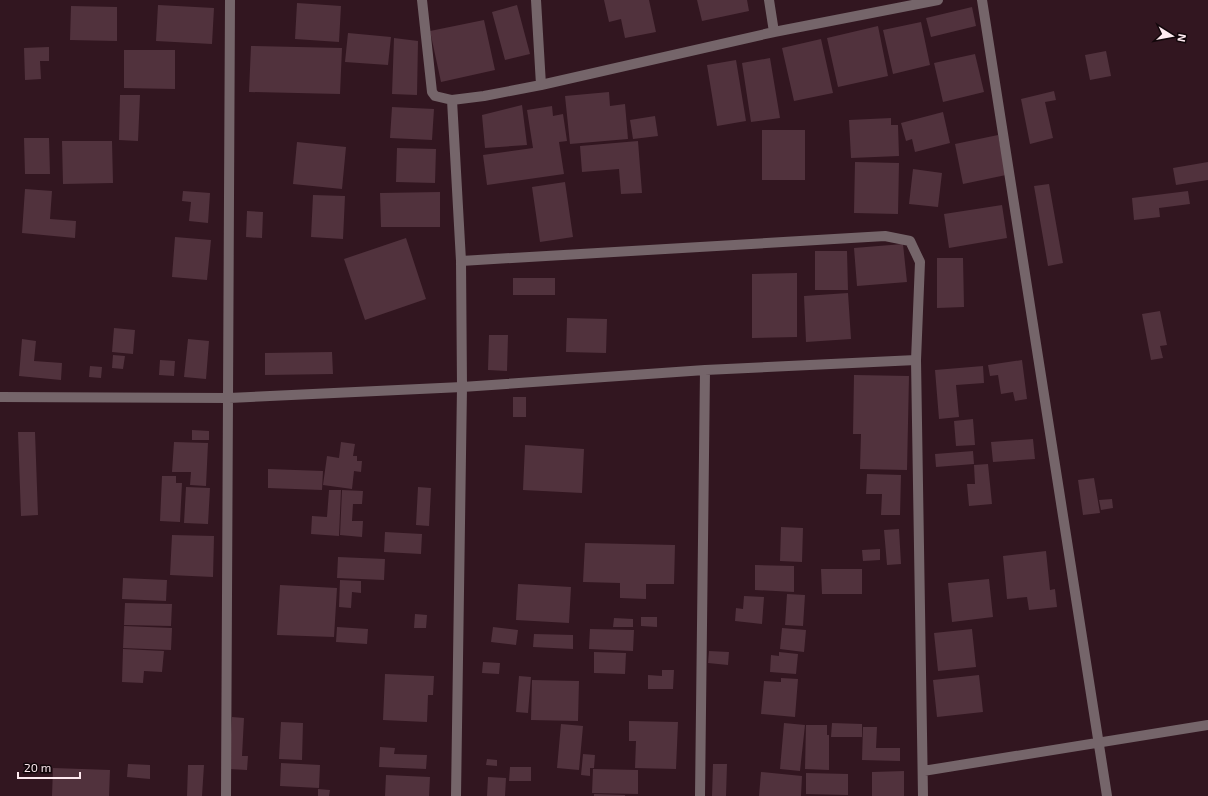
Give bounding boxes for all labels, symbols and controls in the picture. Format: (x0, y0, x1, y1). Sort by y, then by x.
north arrow (1152, 16, 1192, 56)
text: N (1175, 33, 1189, 43)
scale bar (18, 754, 80, 780)
text: 20 m (24, 760, 51, 774)

